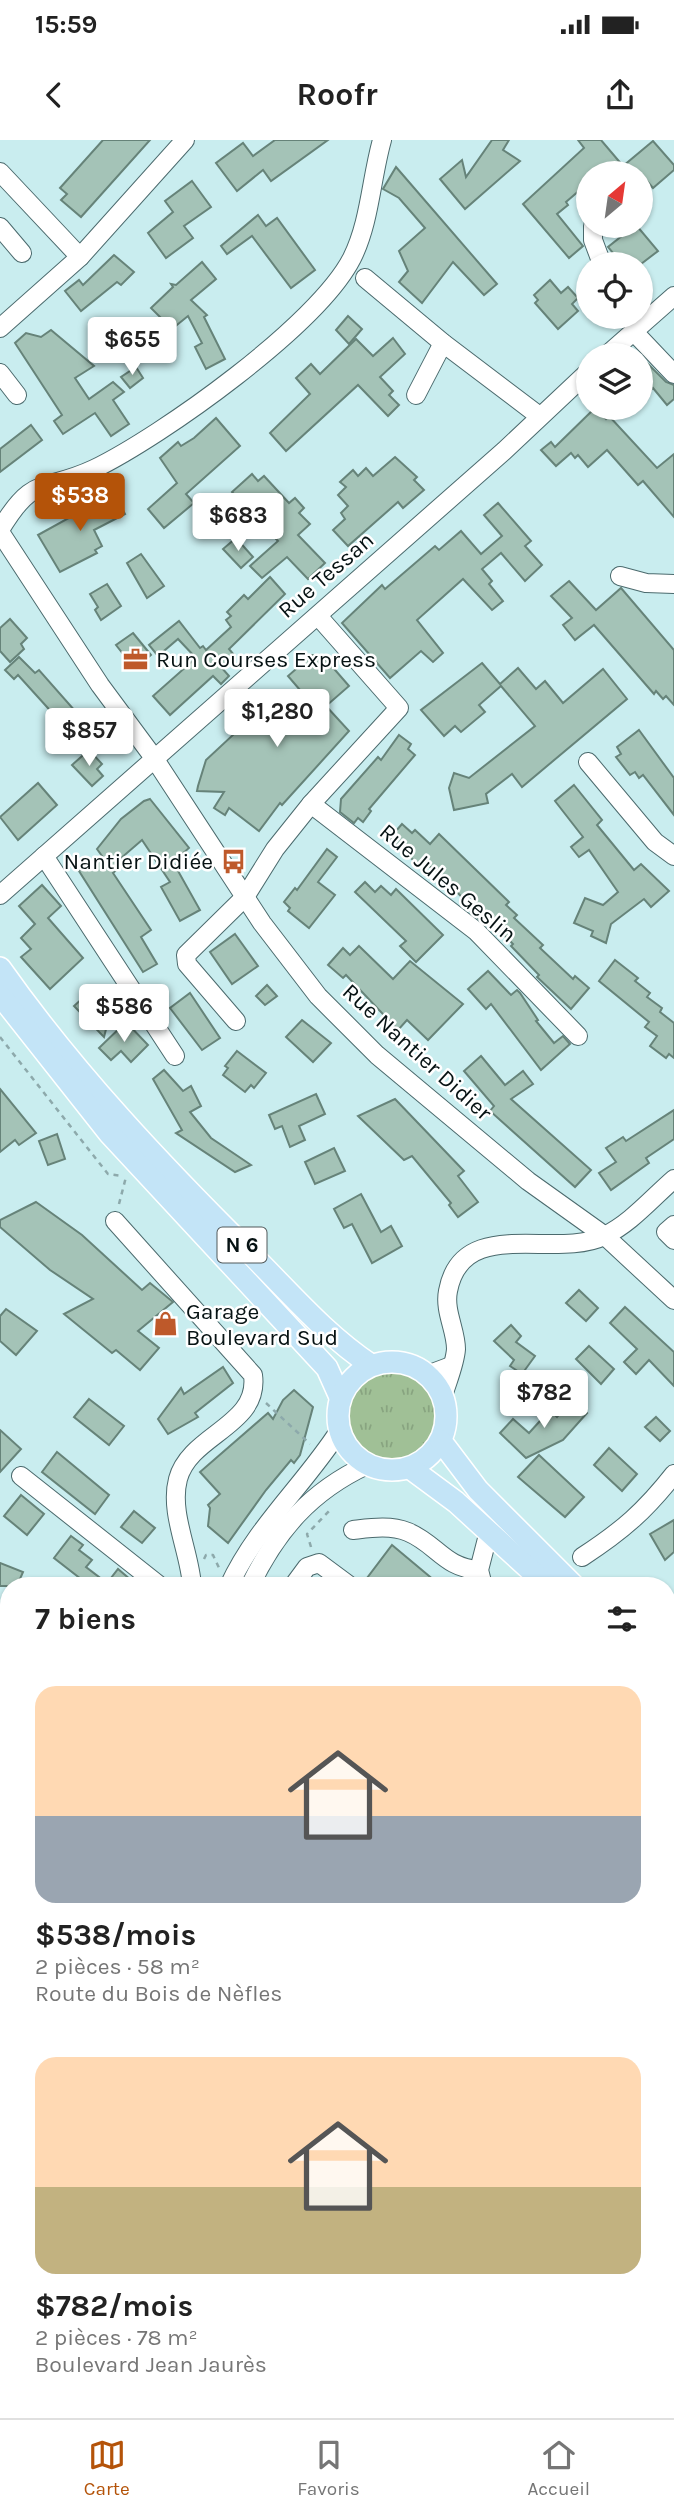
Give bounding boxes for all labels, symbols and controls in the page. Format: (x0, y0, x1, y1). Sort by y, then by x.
text: 15:59 (35, 9, 97, 40)
icon: back (35, 76, 73, 114)
text: Roofr (296, 76, 378, 113)
icon: share (601, 76, 639, 114)
north arrow (576, 161, 653, 238)
map controls (576, 161, 653, 420)
button: locate (576, 252, 653, 329)
pin: $655 (91, 317, 173, 377)
text: $655 (104, 326, 160, 353)
button: layers (576, 343, 653, 420)
pin: $538 (39, 474, 121, 533)
text: $538 (51, 482, 109, 509)
pin: $683 (197, 494, 279, 553)
text: $683 (209, 502, 267, 529)
street label: Rue Tessan (273, 526, 379, 624)
office icon: Run Courses Express (122, 645, 150, 673)
place label: Run Courses Express (156, 646, 376, 673)
pin: $1,280 (220, 690, 334, 749)
text: $1,280 (240, 698, 314, 725)
pin: $857 (48, 708, 130, 768)
text: $857 (61, 717, 117, 744)
street label: Rue Jules Geslin (374, 818, 522, 948)
bus stop icon: Nantier Didiée (219, 847, 247, 875)
place label: Nantier Didiée (64, 848, 213, 875)
street label: Rue Nantier Didier (337, 978, 498, 1126)
pin: $586 (83, 984, 165, 1044)
text: $586 (95, 993, 153, 1020)
road number: N 6 (218, 1228, 266, 1262)
place label: Garage Boulevard Sud (186, 1298, 338, 1351)
shop icon: Garage Boulevard Sud (152, 1310, 180, 1338)
pin: $782 (503, 1370, 585, 1430)
text: $782 (516, 1379, 572, 1406)
icon: filters (603, 1600, 641, 1638)
text: 7 biens (35, 1601, 136, 1637)
icon: home (275, 1732, 401, 1858)
text: $538/mois (35, 1917, 196, 1953)
text: 2 pièces · 58 m² (35, 1953, 200, 1980)
text: Route du Bois de Nèfles (35, 1980, 282, 2007)
icon: home (275, 2103, 401, 2229)
text: $782/mois (35, 2288, 193, 2324)
text: 2 pièces · 78 m² (35, 2324, 198, 2351)
text: Boulevard Jean Jaurès (35, 2351, 267, 2378)
tab: Carte (84, 2436, 130, 2500)
tab: Favoris (297, 2436, 360, 2500)
tab: Accueil (527, 2436, 590, 2500)

